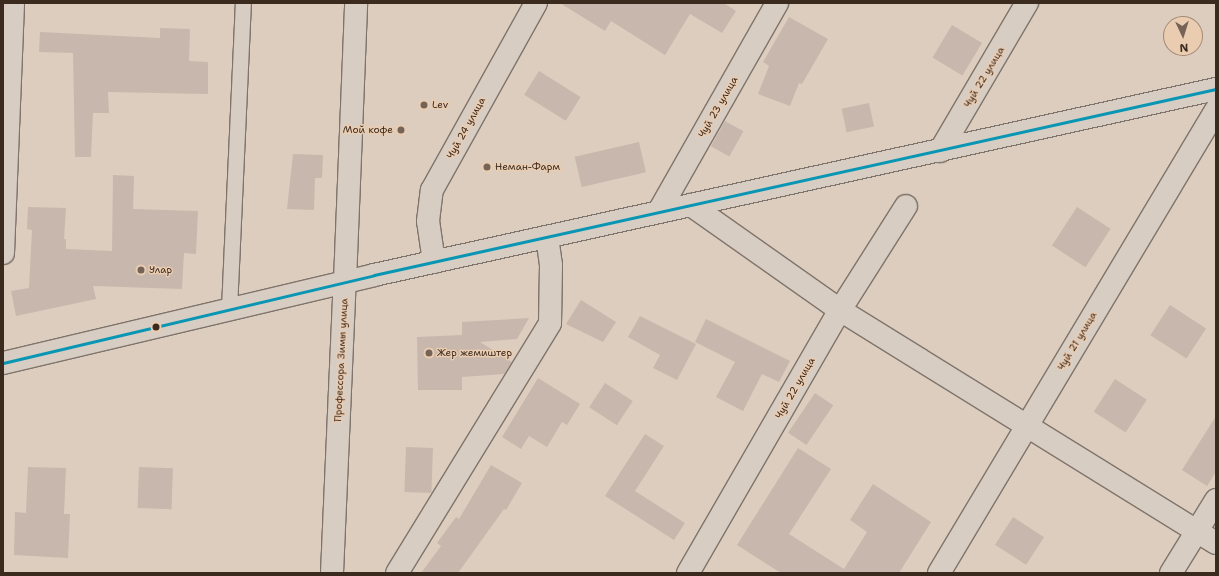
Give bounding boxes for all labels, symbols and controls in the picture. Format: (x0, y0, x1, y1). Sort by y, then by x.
north arrow (1163, 16, 1203, 56)
text: N (1179, 40, 1189, 55)
street label: Чуй 22 улица (961, 44, 1007, 110)
street label: Чуй 23 улица (696, 74, 740, 140)
street label: Чуй 24 улица (444, 95, 488, 161)
place label: Lev (432, 99, 448, 111)
marker: Lev (419, 100, 429, 110)
place label: Мой кофе (343, 124, 393, 136)
marker: Мой кофе (396, 125, 406, 135)
place label: Неман-Фарм (495, 161, 560, 173)
marker: Неман-Фарм (482, 162, 492, 172)
place label: Улар (149, 264, 172, 276)
marker: Улар (136, 265, 146, 275)
street label: Профессора Зимы улица (332, 298, 350, 422)
street label: Чуй 21 улица (1055, 310, 1099, 372)
unlabelled marker (151, 322, 161, 332)
place label: Жер жемиштер (437, 347, 512, 359)
marker: Жер жемиштер (424, 348, 434, 358)
street label: Чуй 22 улица (773, 355, 817, 421)

